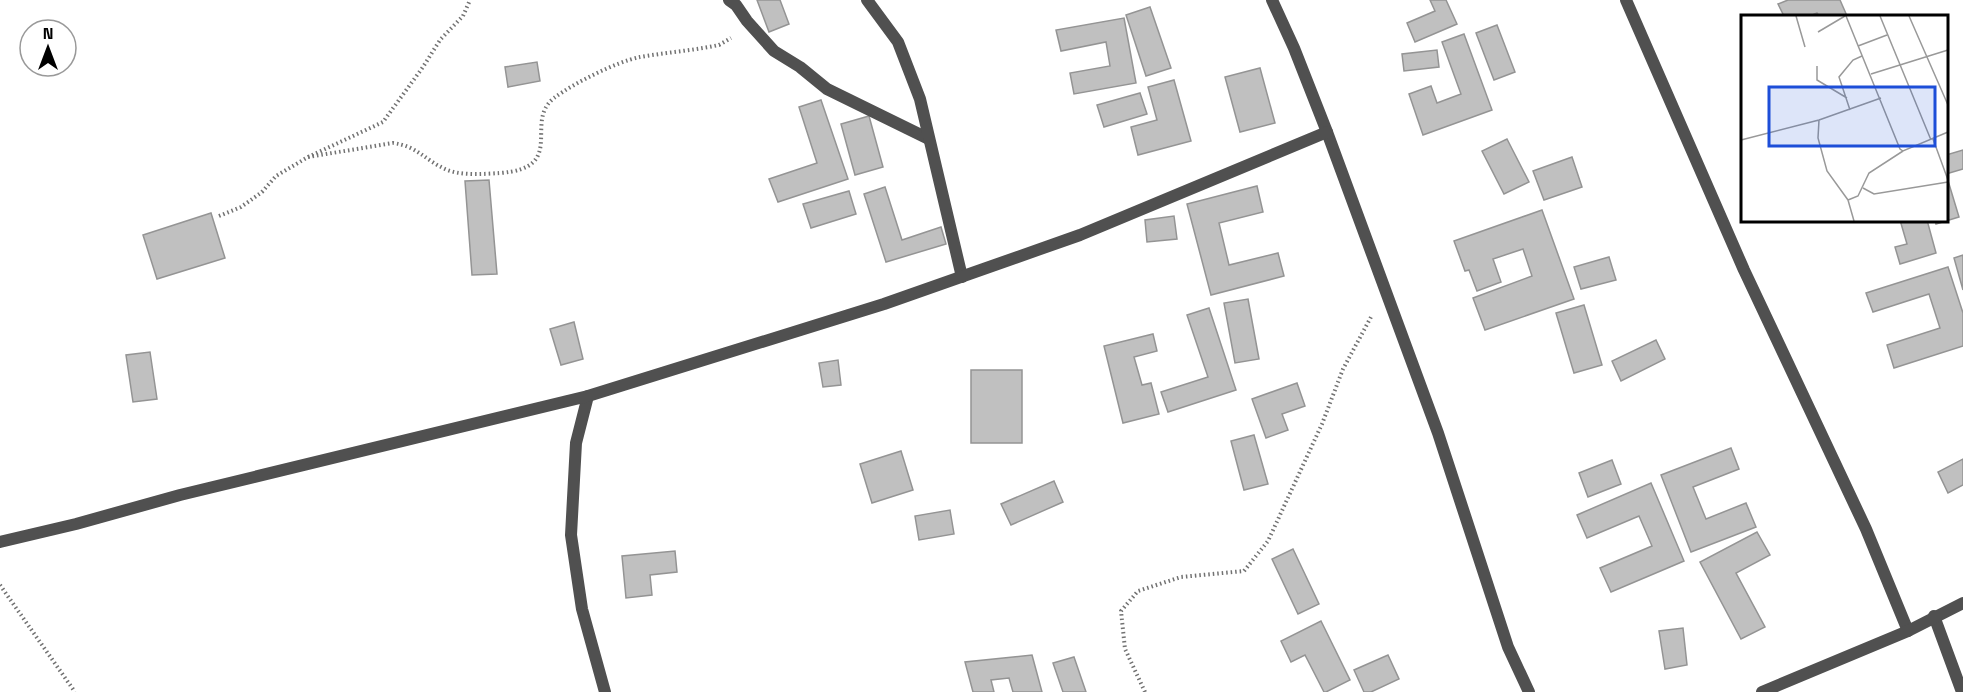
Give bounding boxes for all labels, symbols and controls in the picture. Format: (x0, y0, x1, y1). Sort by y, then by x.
inset map (1741, 15, 1948, 222)
north arrow (18, 18, 78, 78)
text: N (43, 23, 53, 44)

